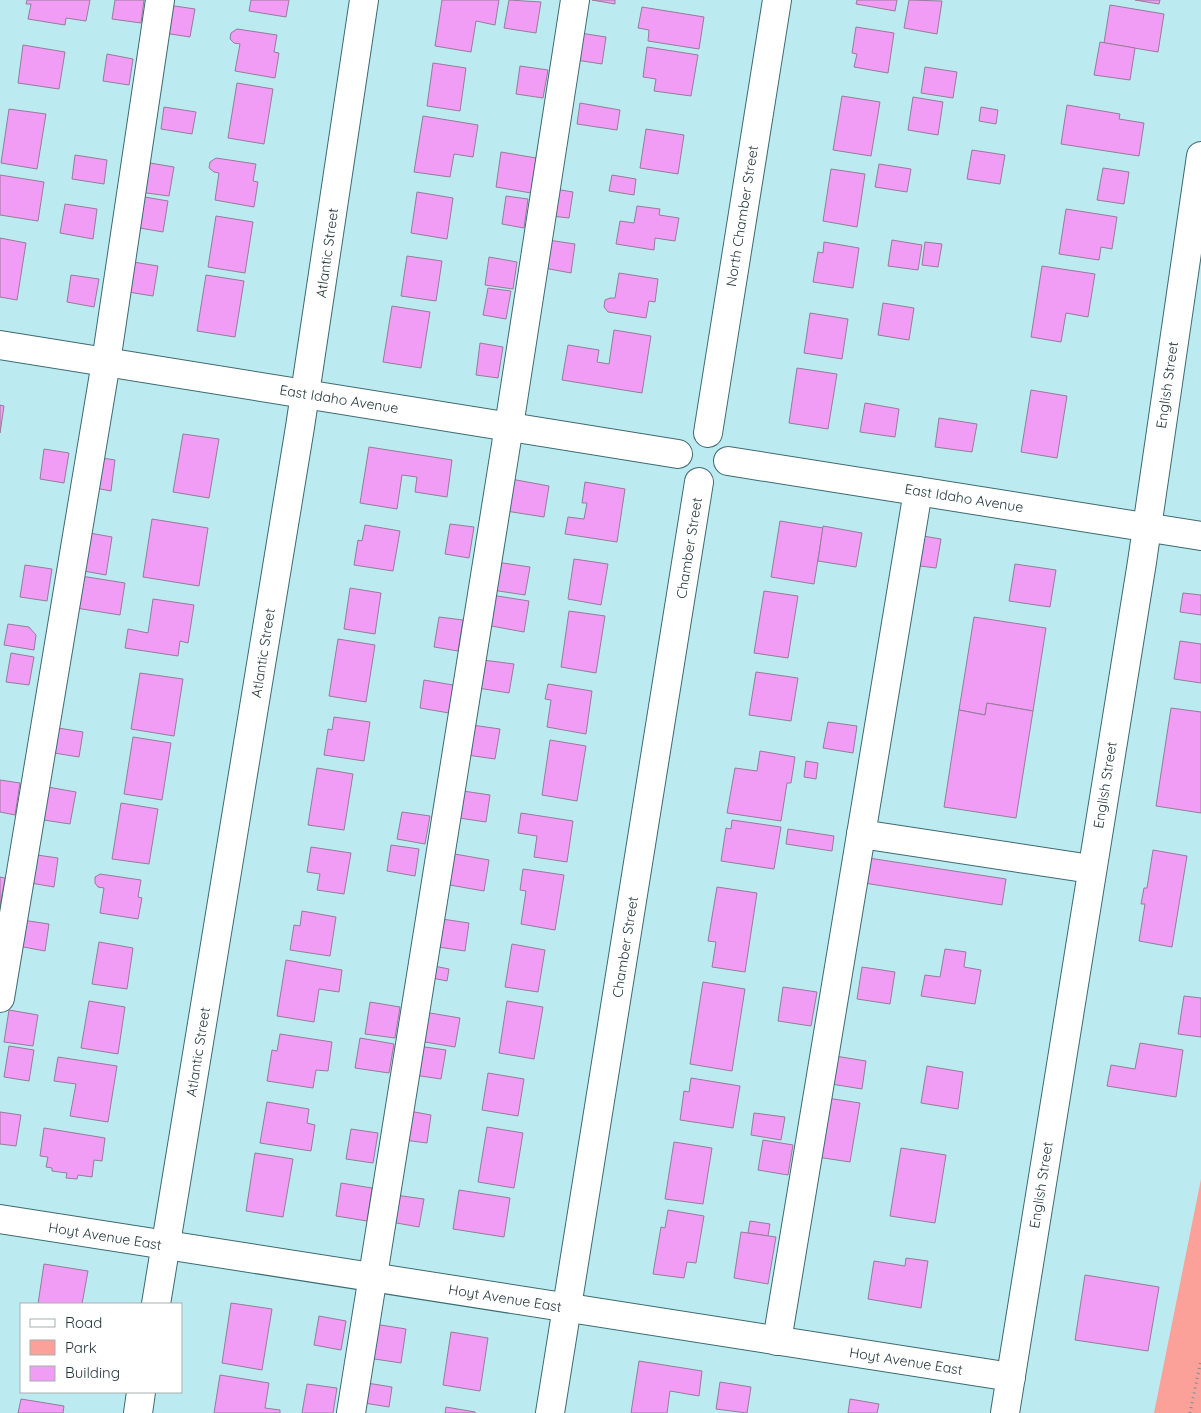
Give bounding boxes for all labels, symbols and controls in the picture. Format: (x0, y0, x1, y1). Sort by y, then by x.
street label: North Chamber Street (722, 144, 762, 288)
street label: Atlantic Street (312, 207, 342, 299)
street label: English Street (1152, 340, 1182, 430)
street label: East Idaho Avenue (278, 381, 400, 417)
street label: East Idaho Avenue (903, 480, 1025, 516)
street label: Chamber Street (672, 496, 706, 600)
street label: Atlantic Street (247, 607, 279, 699)
street label: English Street (1089, 740, 1121, 830)
street label: Chamber Street (608, 895, 642, 999)
street label: Atlantic Street (182, 1006, 214, 1098)
street label: English Street (1025, 1140, 1057, 1230)
street label: Hoyt Avenue East (47, 1218, 163, 1254)
street label: Hoyt Avenue East (447, 1280, 563, 1316)
legend (20, 1303, 182, 1393)
text: Road (65, 1313, 102, 1332)
text: Park (65, 1338, 97, 1357)
street label: Hoyt Avenue East (848, 1343, 964, 1379)
text: Building (65, 1363, 120, 1382)

